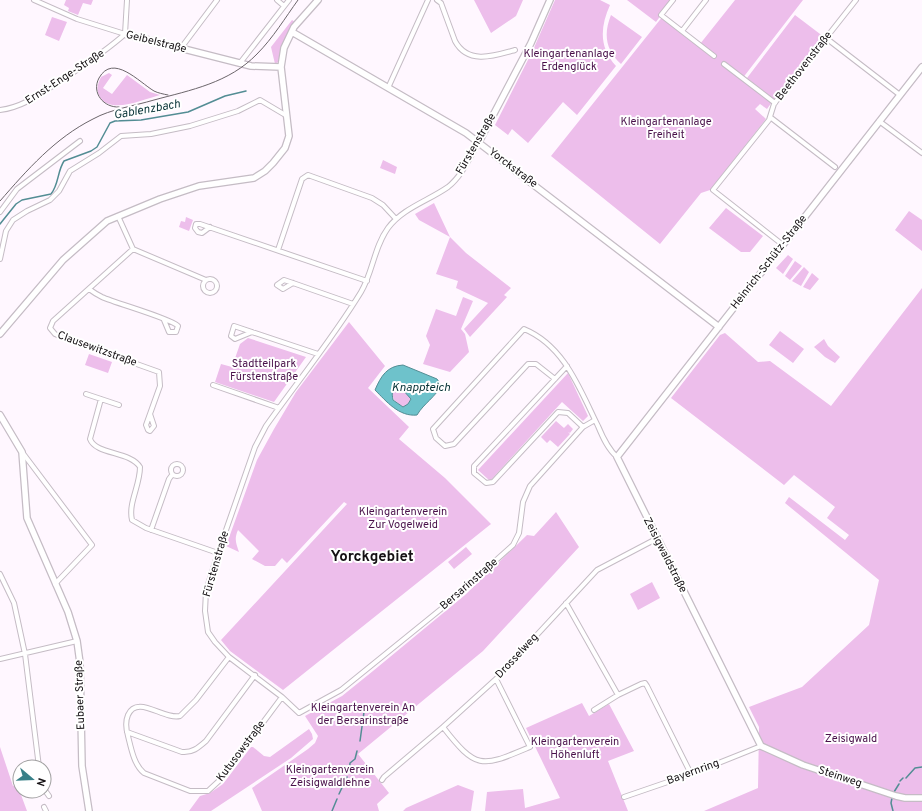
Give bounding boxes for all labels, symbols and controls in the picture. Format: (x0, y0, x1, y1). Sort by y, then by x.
street label: Geibelstraße (124, 28, 188, 56)
street label: Beethovenstraße (773, 29, 835, 103)
street label: Ernst-Enge-Straße (23, 46, 107, 108)
park label: Kleingartenanlage Erdenglück (523, 47, 615, 74)
water label: Gablenzbach (112, 96, 182, 124)
street label: Fürstenstraße (453, 111, 499, 177)
park label: Kleingartenanlage Freiheit (620, 115, 712, 142)
street label: Yorckstraße (486, 145, 540, 191)
street label: Heinrich-Schütz-Straße (728, 212, 810, 312)
street label: Clausewitzstraße (55, 328, 139, 370)
park label: Stadtteilpark Fürstenstraße (230, 357, 298, 384)
water label: Knappteich (392, 380, 451, 396)
park label: Kleingartenverein Zur Vogelweid (359, 505, 447, 532)
street label: Zeisigwaldstraße (640, 515, 690, 595)
street label: Fürstenstraße (200, 529, 232, 599)
district label: Yorckgebiet (330, 548, 414, 567)
street label: Bersarinstraße (437, 555, 501, 613)
street label: Drosselweg (493, 631, 541, 681)
street label: Eubaer Straße (72, 660, 88, 730)
park label: Kleingartenverein An der Bersarinstraße (311, 701, 415, 728)
street label: Kutusowstraße (213, 718, 269, 784)
park label: Zeisigwald (825, 732, 877, 746)
park label: Kleingartenverein Höhenluft (531, 735, 619, 762)
street label: Bayernring (665, 756, 721, 788)
north arrow (12, 759, 52, 799)
park label: Kleingartenverein Zeisigwaldlehne (286, 763, 374, 790)
street label: Steinweg (816, 763, 864, 791)
text: N (33, 776, 48, 788)

